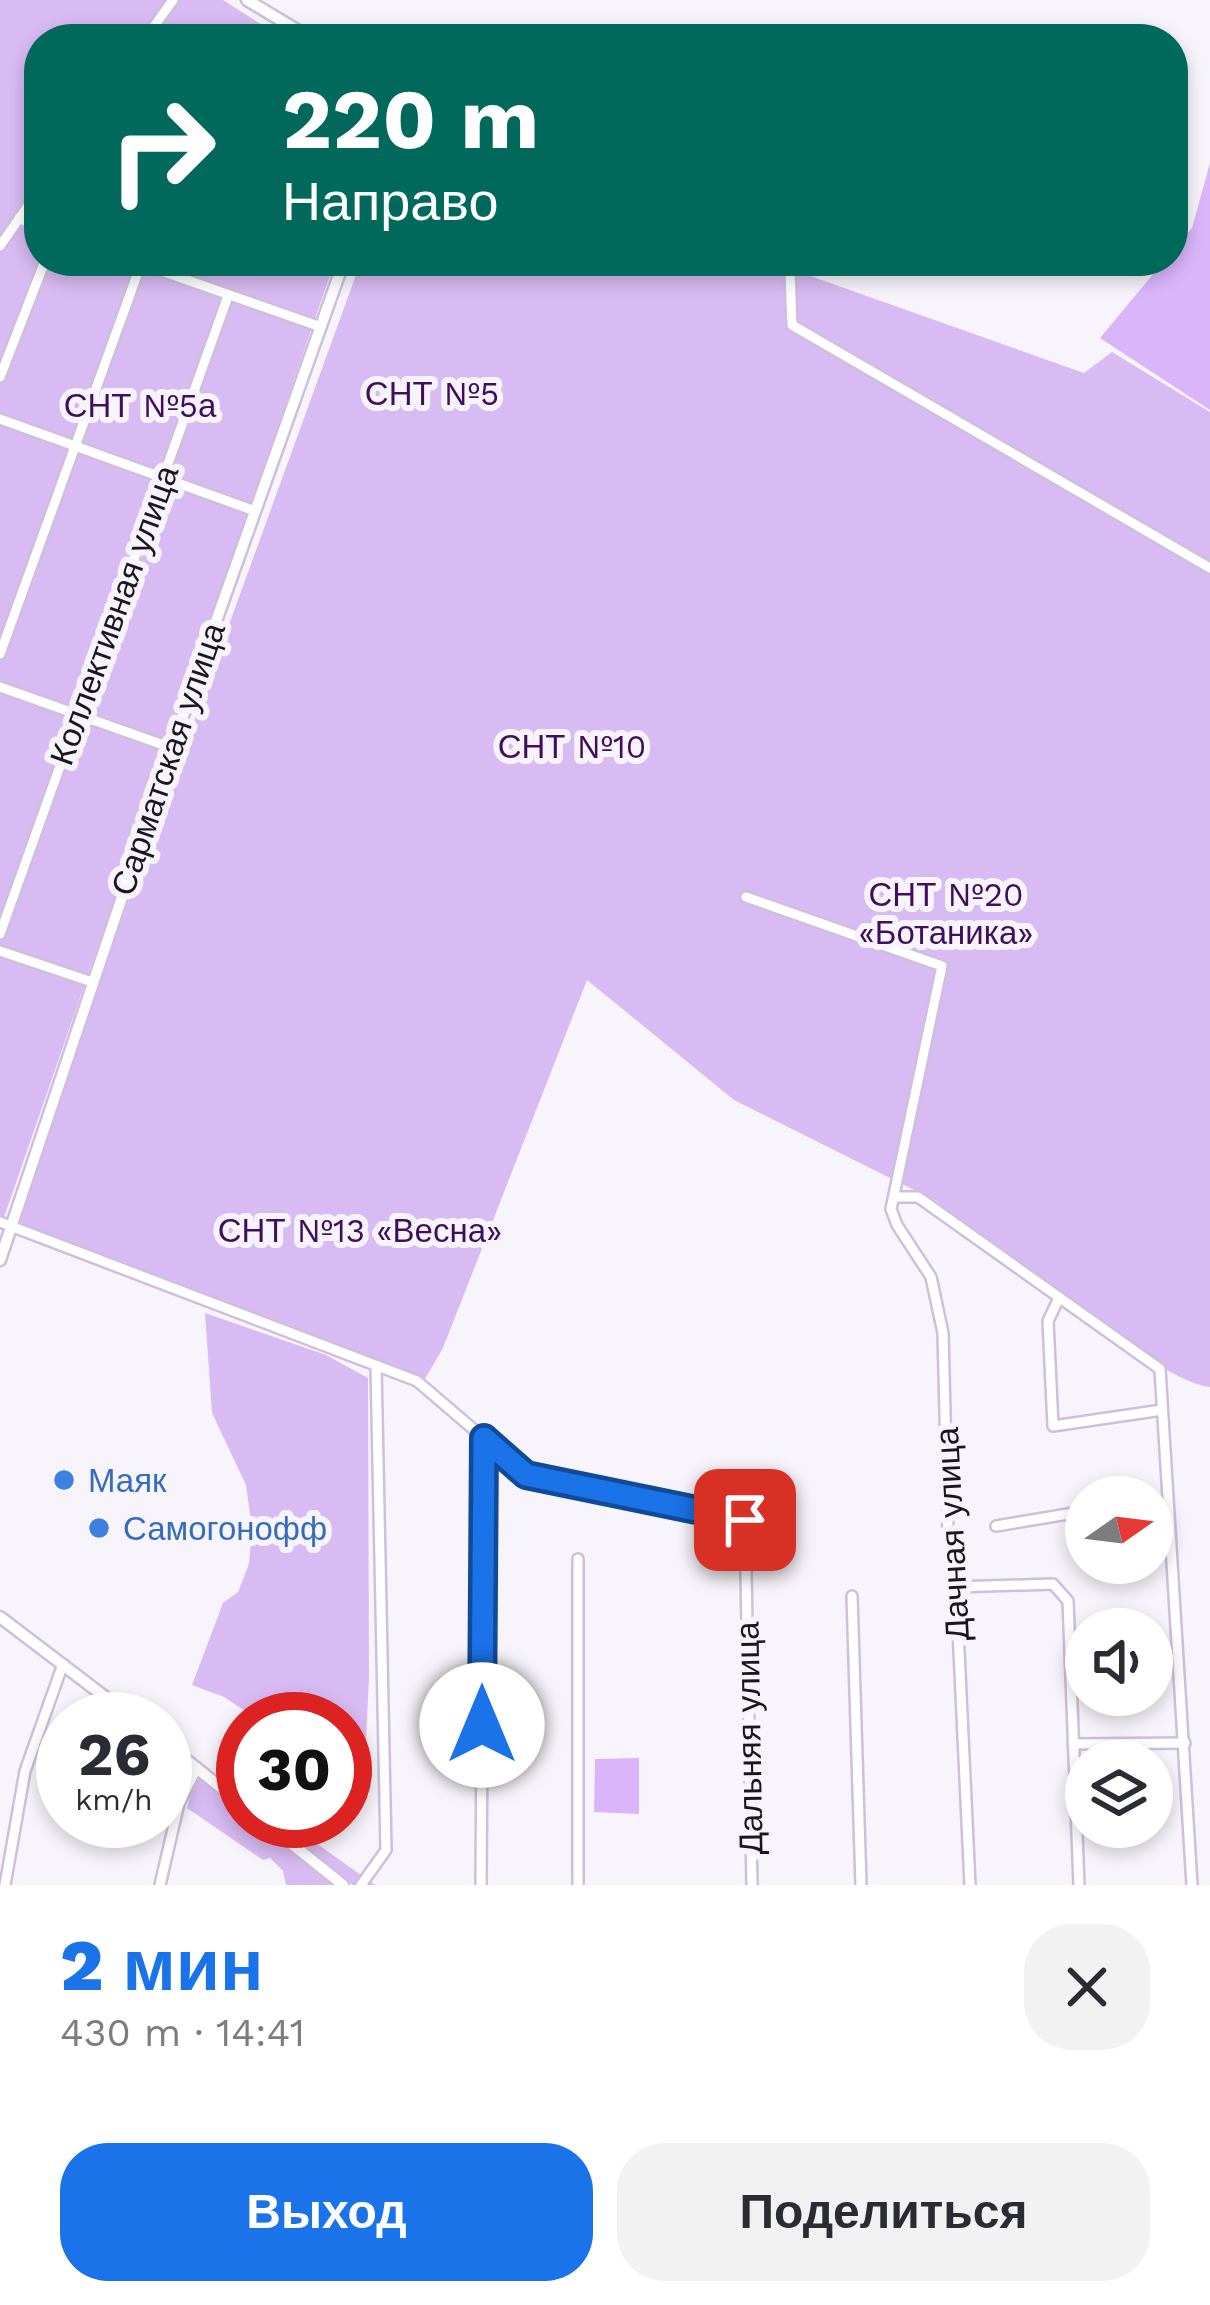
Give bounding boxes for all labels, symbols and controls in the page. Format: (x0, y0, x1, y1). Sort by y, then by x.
text: 220 m (282, 70, 539, 168)
icon: right (84, 72, 240, 228)
text: Направо (282, 170, 498, 233)
park label: СНТ №5 (365, 374, 499, 413)
park label: СНТ №5а (64, 386, 217, 425)
street label: Коллективная улица (42, 459, 187, 770)
street label: Сарматская улица (103, 617, 233, 900)
park label: СНТ №10 (498, 727, 646, 766)
park label: СНТ №20 «Ботаника» (858, 875, 1034, 952)
park label: СНТ №13 «Весна» (218, 1211, 502, 1250)
street label: Дачная улица (927, 1426, 977, 1642)
place label: Маяк (88, 1461, 167, 1500)
marker: Маяк (51, 1467, 77, 1493)
pin (694, 1469, 796, 1571)
north arrow (1065, 1476, 1173, 1584)
map controls (1065, 1476, 1173, 1848)
icon: arrive (712, 1487, 778, 1553)
place label: Самогонофф (123, 1509, 327, 1548)
marker: Самогонофф (86, 1515, 112, 1541)
button: sound (1065, 1608, 1173, 1716)
street label: Дальняя улица (727, 1620, 771, 1855)
position arrow (419, 1662, 545, 1788)
speed limit sign: 30 (216, 1692, 372, 1848)
text: 26 (78, 1719, 150, 1790)
button: layers (1065, 1740, 1173, 1848)
text: km/h (75, 1782, 153, 1817)
text: 2 мин (60, 1923, 264, 2007)
button: close (1024, 1924, 1150, 2050)
text: 430 m · 14:41 (60, 2010, 305, 2055)
button: Выход (60, 2143, 593, 2281)
button: Поделиться (617, 2143, 1150, 2281)

